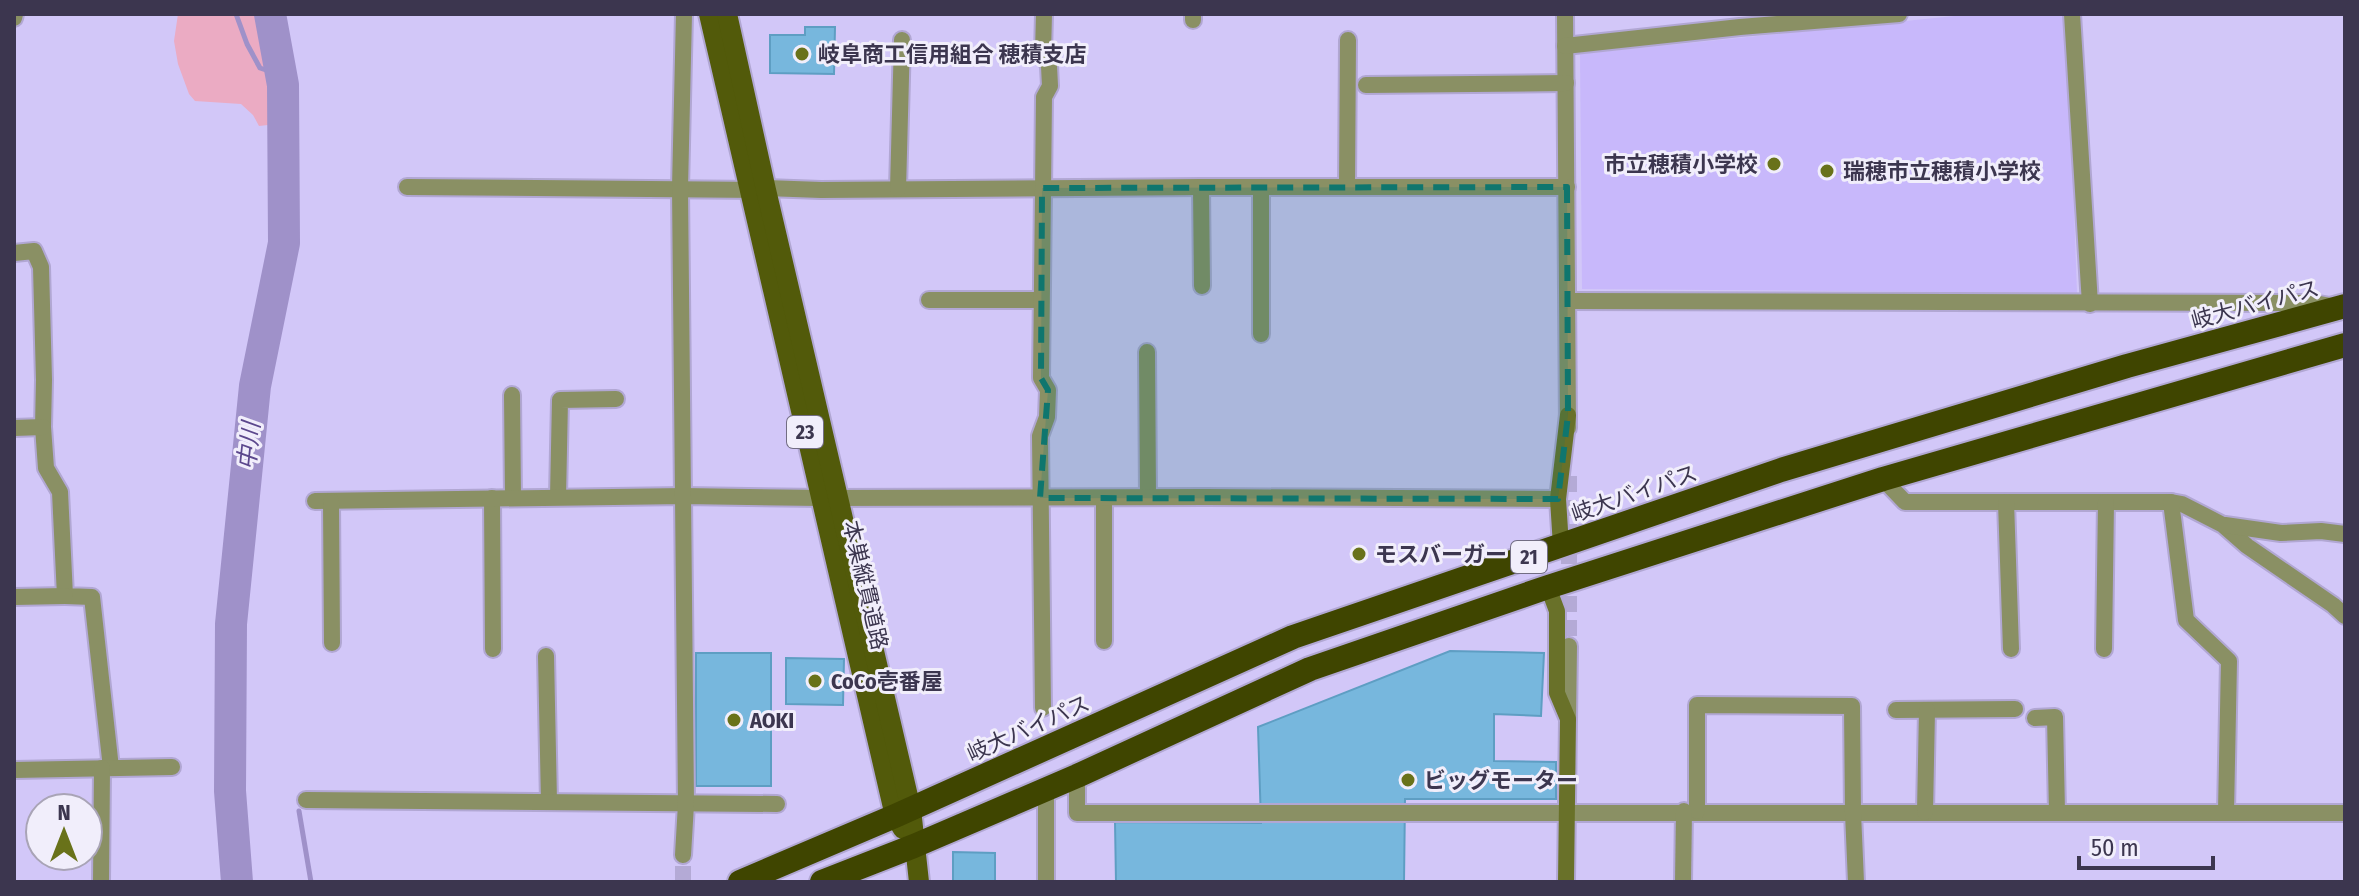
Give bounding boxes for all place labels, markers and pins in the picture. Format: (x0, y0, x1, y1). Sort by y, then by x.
place label: 岐阜商工信用組合 穂積支店 (818, 41, 1087, 68)
marker: 岐阜商工信用組合 穂積支店 (793, 45, 811, 63)
place label: 市立穂積小学校 (1604, 151, 1758, 178)
marker: 市立穂積小学校 (1765, 155, 1783, 173)
place label: 瑞穂市立穂積小学校 (1843, 158, 2041, 185)
marker: 瑞穂市立穂積小学校 (1818, 162, 1836, 180)
place label: モスバーガー (1375, 541, 1507, 568)
marker: モスバーガー (1350, 545, 1368, 563)
place label: CoCo壱番屋 (831, 668, 943, 695)
marker: CoCo壱番屋 (806, 672, 824, 690)
place label: AOKI (749, 707, 794, 734)
marker: AOKI (725, 711, 743, 729)
place label: ビッグモーター (1424, 767, 1578, 794)
marker: ビッグモーター (1399, 771, 1417, 789)

